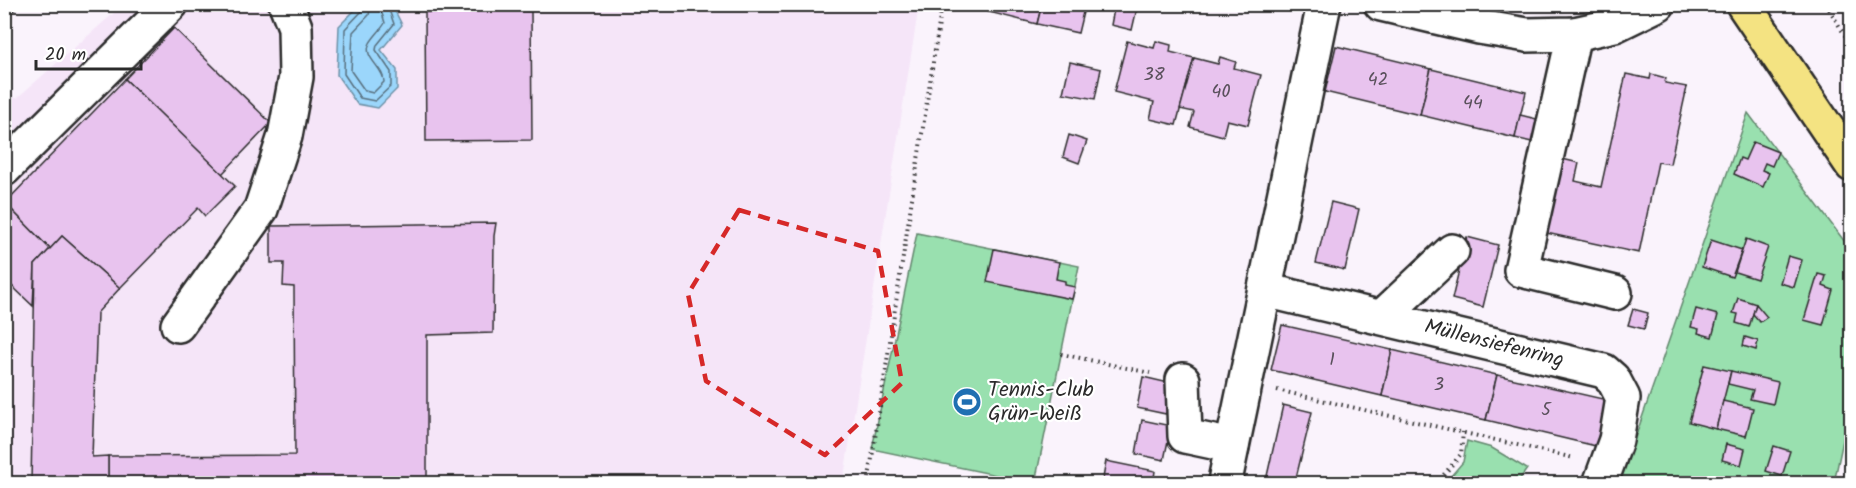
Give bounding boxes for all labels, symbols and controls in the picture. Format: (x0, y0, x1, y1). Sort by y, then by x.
scale bar (36, 33, 141, 71)
text: 20 m (45, 41, 86, 70)
house number: 38 (1143, 61, 1165, 90)
house number: 42 (1368, 66, 1388, 95)
house number: 40 (1212, 78, 1230, 107)
house number: 44 (1463, 89, 1483, 118)
street label: Müllensiefenring (1421, 311, 1567, 377)
house number: 1 (1329, 346, 1335, 375)
house number: 3 (1434, 371, 1444, 400)
place label: Tennis-Club Grün-Weiß (988, 374, 1094, 431)
sports icon: Tennis-Club Grün-Weiß (951, 386, 983, 418)
house number: 5 (1541, 396, 1552, 425)

